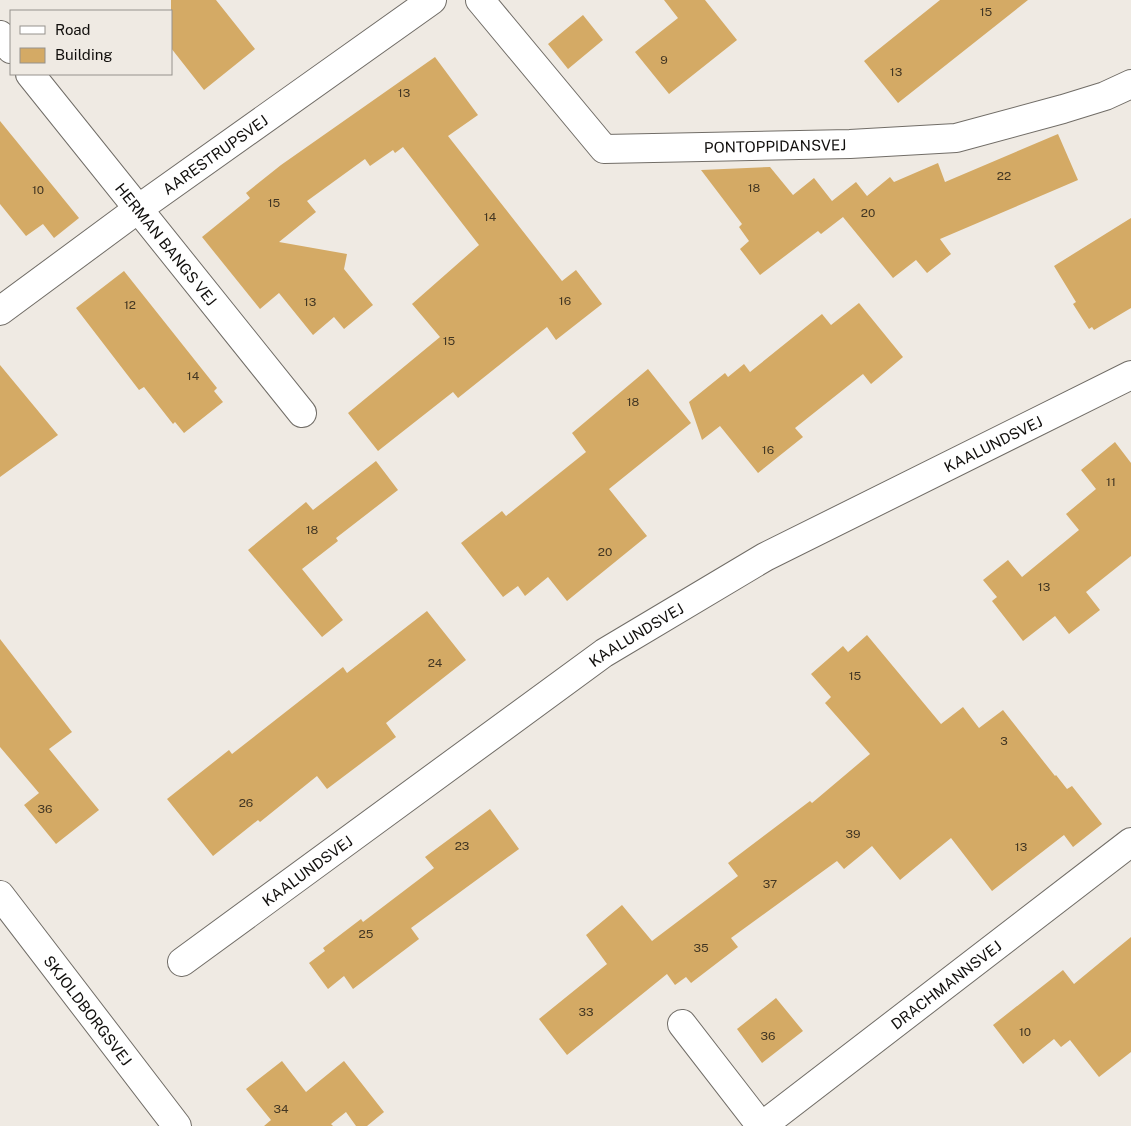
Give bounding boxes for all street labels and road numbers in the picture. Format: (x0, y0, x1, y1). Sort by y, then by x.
street label: AARESTRUPSVEJ (159, 111, 271, 197)
street label: PONTOPPIDANSVEJ (704, 136, 846, 155)
street label: HERMAN BANGS VEJ (112, 180, 221, 309)
street label: KAALUNDSVEJ (941, 412, 1045, 475)
street label: KAALUNDSVEJ (585, 599, 686, 670)
street label: KAALUNDSVEJ (259, 832, 355, 909)
street label: DRACHMANNSVEJ (887, 937, 1004, 1032)
street label: SKJOLDBORGSVEJ (41, 952, 136, 1068)

